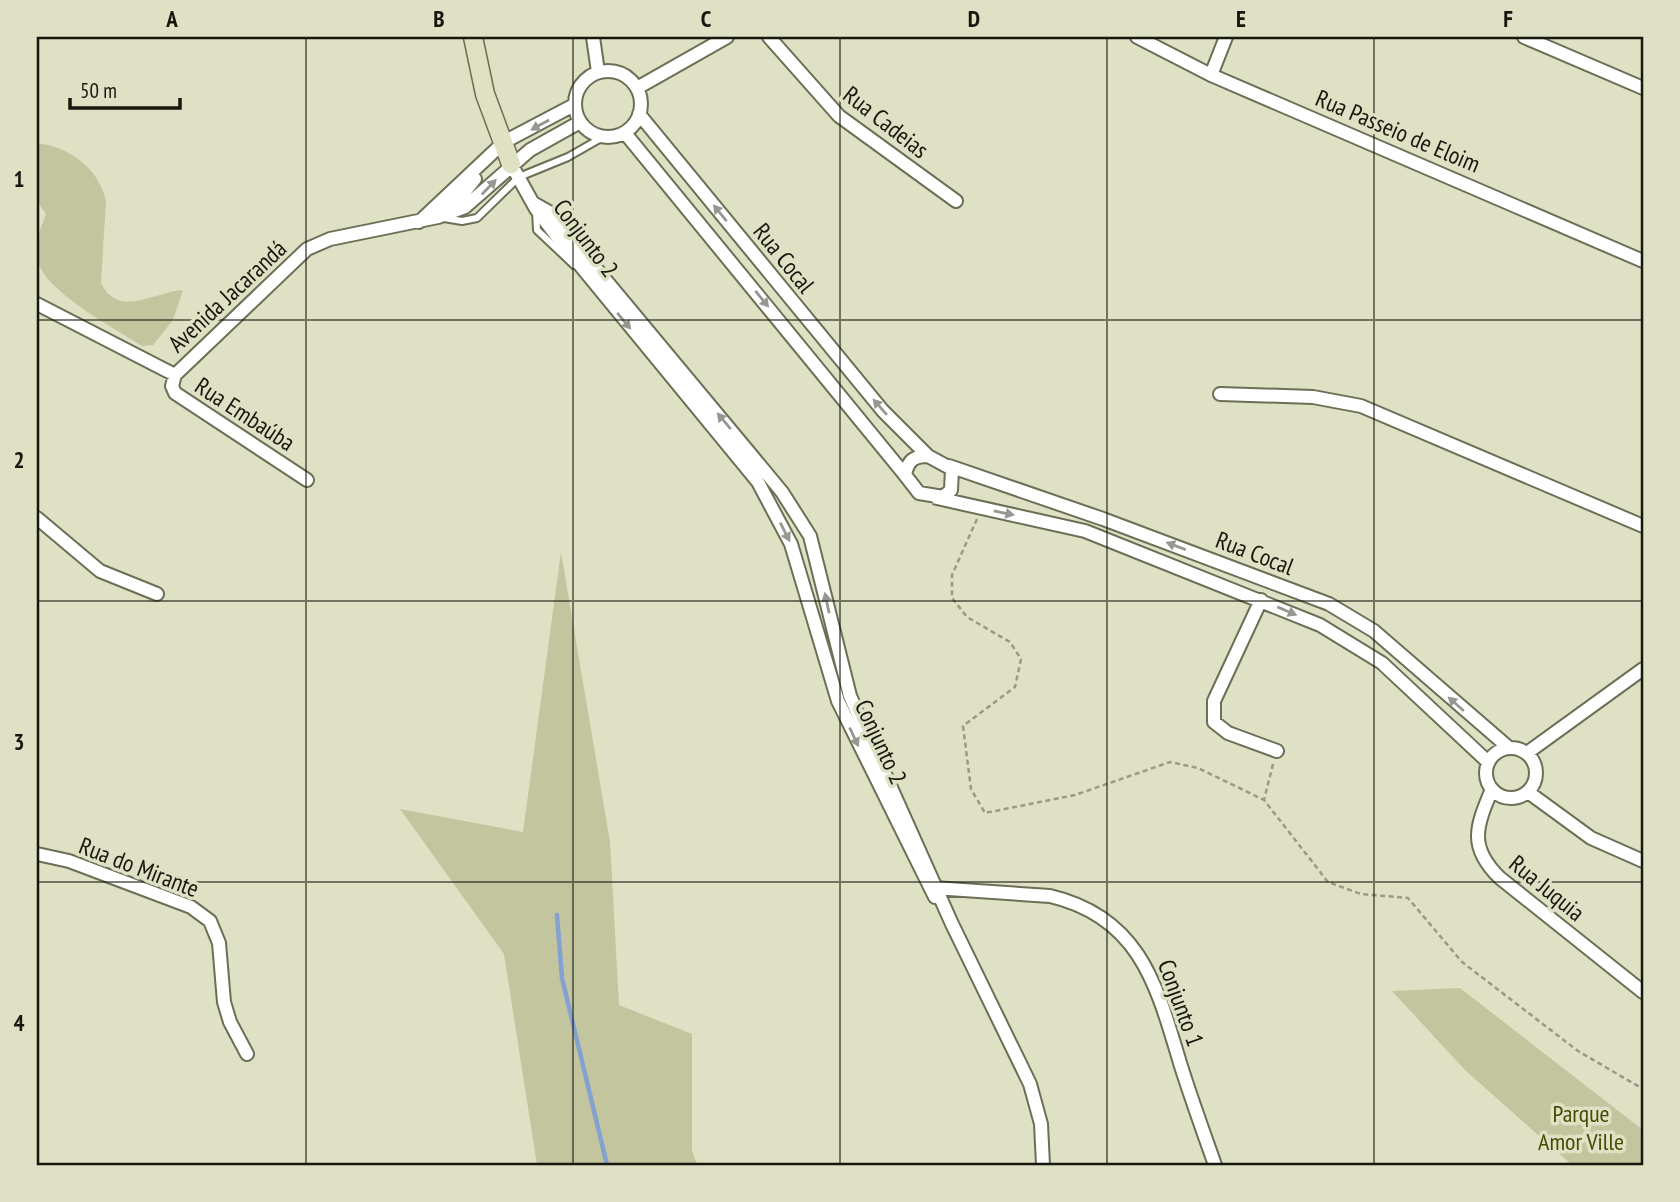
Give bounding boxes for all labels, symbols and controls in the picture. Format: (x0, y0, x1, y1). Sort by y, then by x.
text: A (165, 4, 178, 33)
text: B (433, 4, 445, 33)
text: C (701, 4, 712, 33)
text: D (968, 4, 980, 33)
text: E (1236, 4, 1246, 33)
text: F (1503, 4, 1513, 33)
scale bar (70, 66, 180, 110)
text: 50 m (80, 77, 117, 104)
street label: Rua Cadeias (837, 79, 935, 165)
street label: Rua Passeio de Eloim (1311, 82, 1485, 180)
one-way arrow (530, 119, 550, 131)
text: 1 (14, 164, 25, 193)
one-way arrow (481, 179, 497, 196)
street label: Conjunto 2 (547, 193, 625, 283)
one-way arrow (712, 205, 727, 223)
street label: Rua Cocal (746, 217, 822, 300)
street label: Avenida Jacarandá (161, 233, 293, 359)
one-way arrow (754, 289, 769, 307)
one-way arrow (616, 313, 631, 330)
street label: Rua Embaúba (189, 370, 301, 458)
one-way arrow (873, 399, 888, 416)
one-way arrow (716, 413, 731, 431)
text: 2 (14, 445, 25, 474)
one-way arrow (993, 507, 1015, 518)
one-way arrow (779, 522, 790, 542)
street label: Rua Cocal (1212, 524, 1299, 582)
one-way arrow (1166, 540, 1187, 551)
one-way arrow (821, 592, 832, 614)
one-way arrow (1277, 606, 1298, 617)
street label: Conjunto 2 (848, 695, 914, 789)
one-way arrow (1448, 696, 1465, 712)
text: 3 (14, 727, 25, 756)
one-way arrow (848, 727, 860, 747)
street label: Rua do Mirante (75, 830, 203, 904)
street label: Rua Juquia (1503, 848, 1591, 928)
street label: Conjunto 1 (1151, 955, 1211, 1051)
text: 4 (14, 1008, 25, 1037)
park label: Parque Amor Ville (1538, 1098, 1624, 1157)

